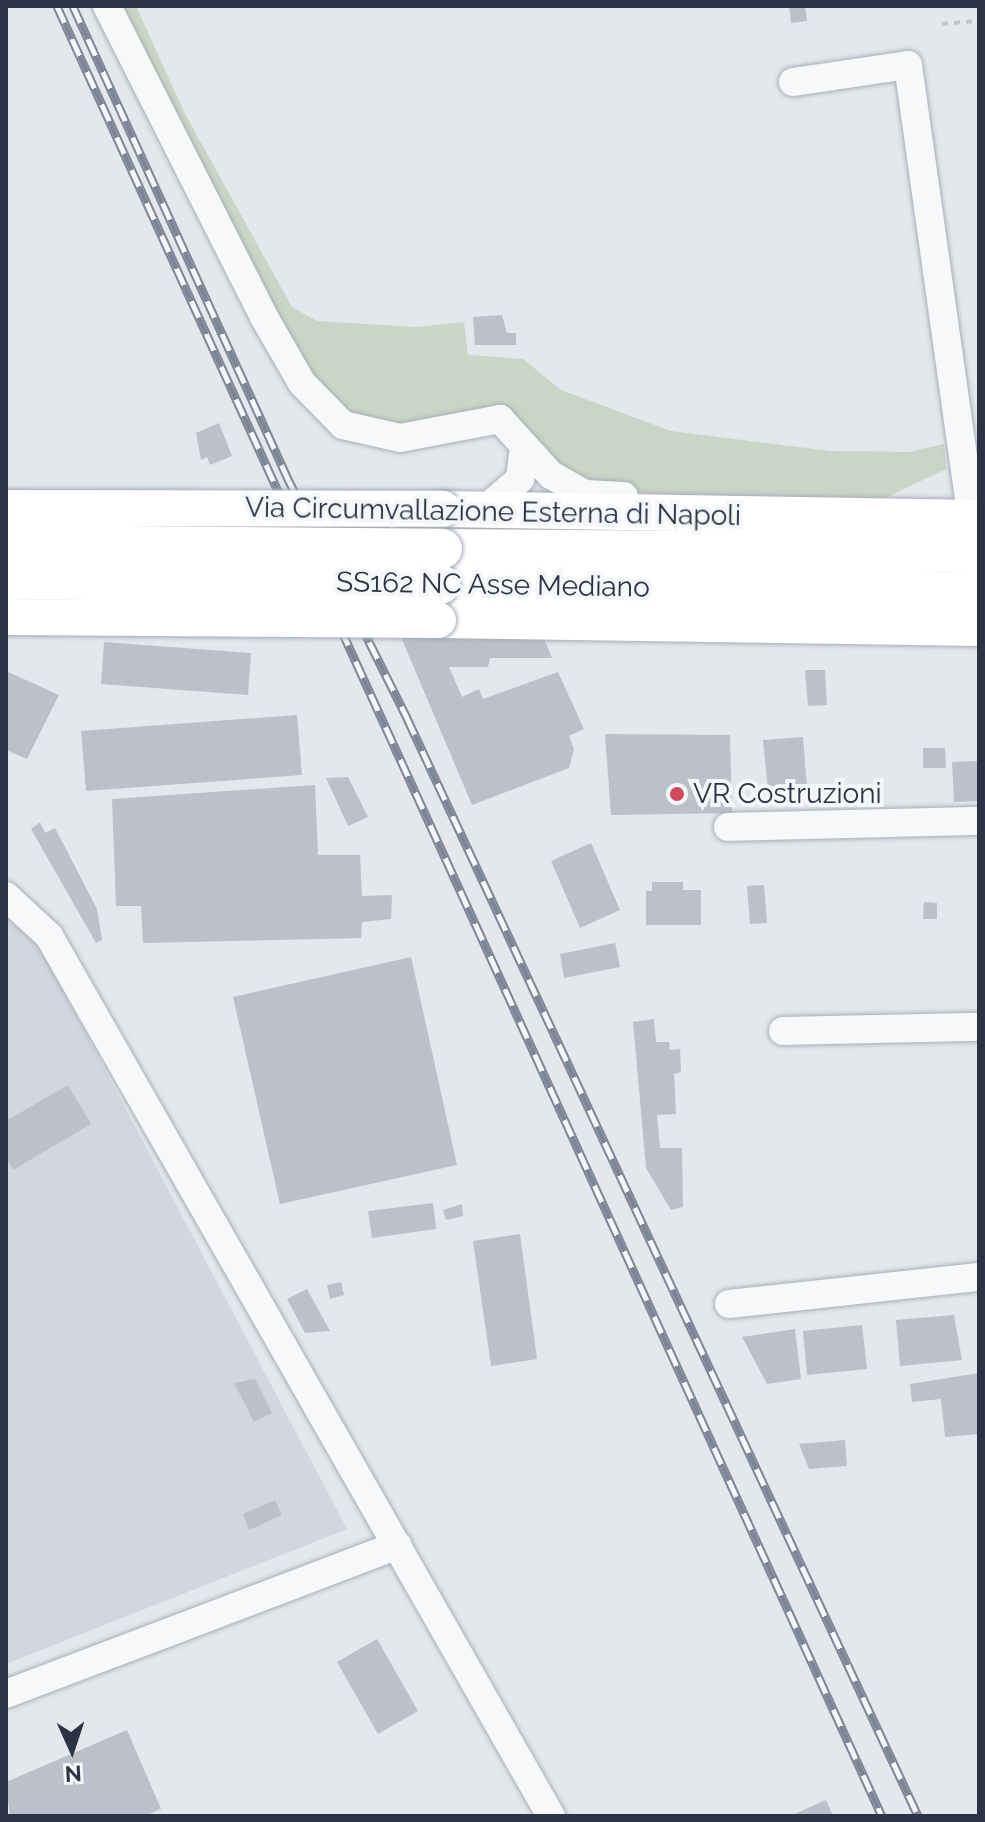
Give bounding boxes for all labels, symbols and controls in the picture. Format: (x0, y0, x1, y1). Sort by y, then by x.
street label: Via Circumvallazione Esterna di Napoli (245, 491, 741, 533)
street label: SS162 NC Asse Mediano (336, 565, 650, 605)
place label: VR Costruzioni (693, 777, 882, 811)
marker: VR Costruzioni (668, 785, 686, 803)
north arrow (32, 1710, 112, 1790)
text: N (64, 1761, 82, 1787)

